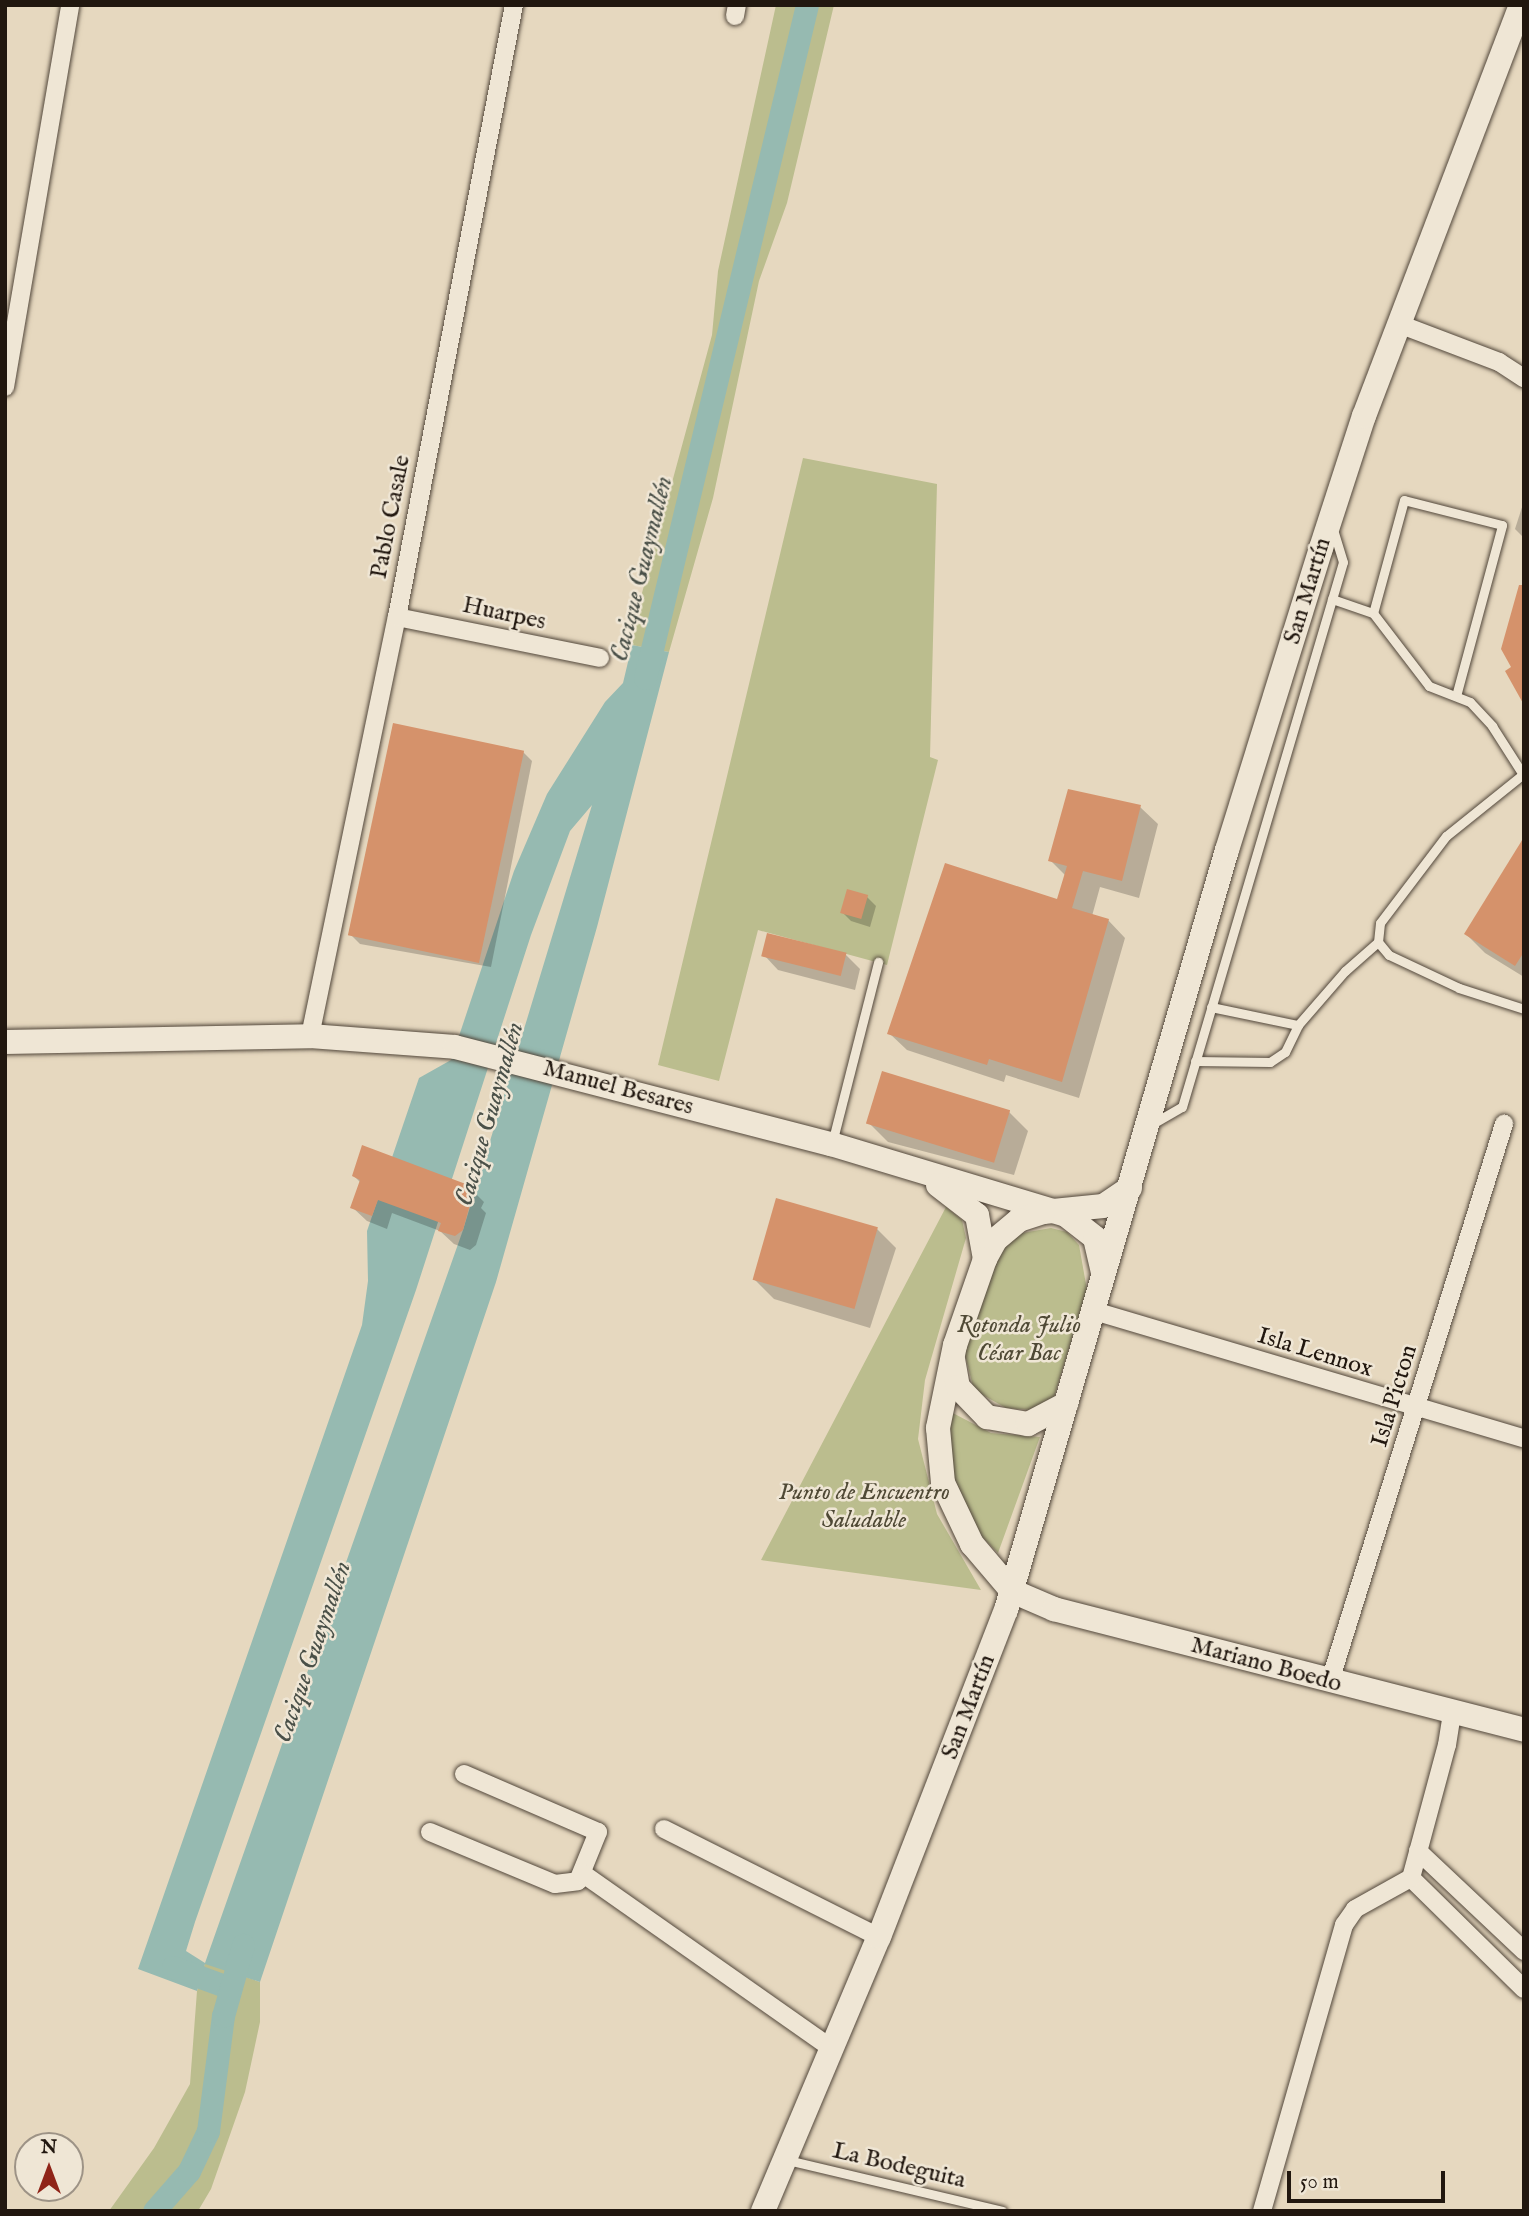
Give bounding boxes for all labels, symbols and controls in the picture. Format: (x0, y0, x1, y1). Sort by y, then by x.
street label: Pablo Casale (365, 453, 417, 581)
water label: Cacique Guaymallén (604, 473, 680, 665)
street label: San Martín (1278, 534, 1338, 648)
street label: Huarpes (460, 591, 548, 637)
water label: Cacique Guaymallén (449, 1018, 531, 1210)
street label: Manuel Besares (540, 1054, 696, 1122)
park label: Rotonda Julio César Bac (957, 1312, 1081, 1368)
street label: Isla Lennox (1254, 1322, 1376, 1384)
street label: Isla Picton (1366, 1341, 1424, 1451)
park label: Punto de Encuentro Saludable (778, 1479, 950, 1535)
water label: Cacique Guaymallén (267, 1557, 359, 1747)
street label: Mariano Boedo (1187, 1631, 1345, 1699)
street label: San Martín (936, 1651, 1002, 1763)
north arrow (14, 2132, 84, 2202)
text: N (41, 2136, 57, 2160)
street label: La Bodeguita (830, 2137, 968, 2195)
scale bar (1291, 2156, 1448, 2200)
text: 50 m (1300, 2169, 1339, 2196)

